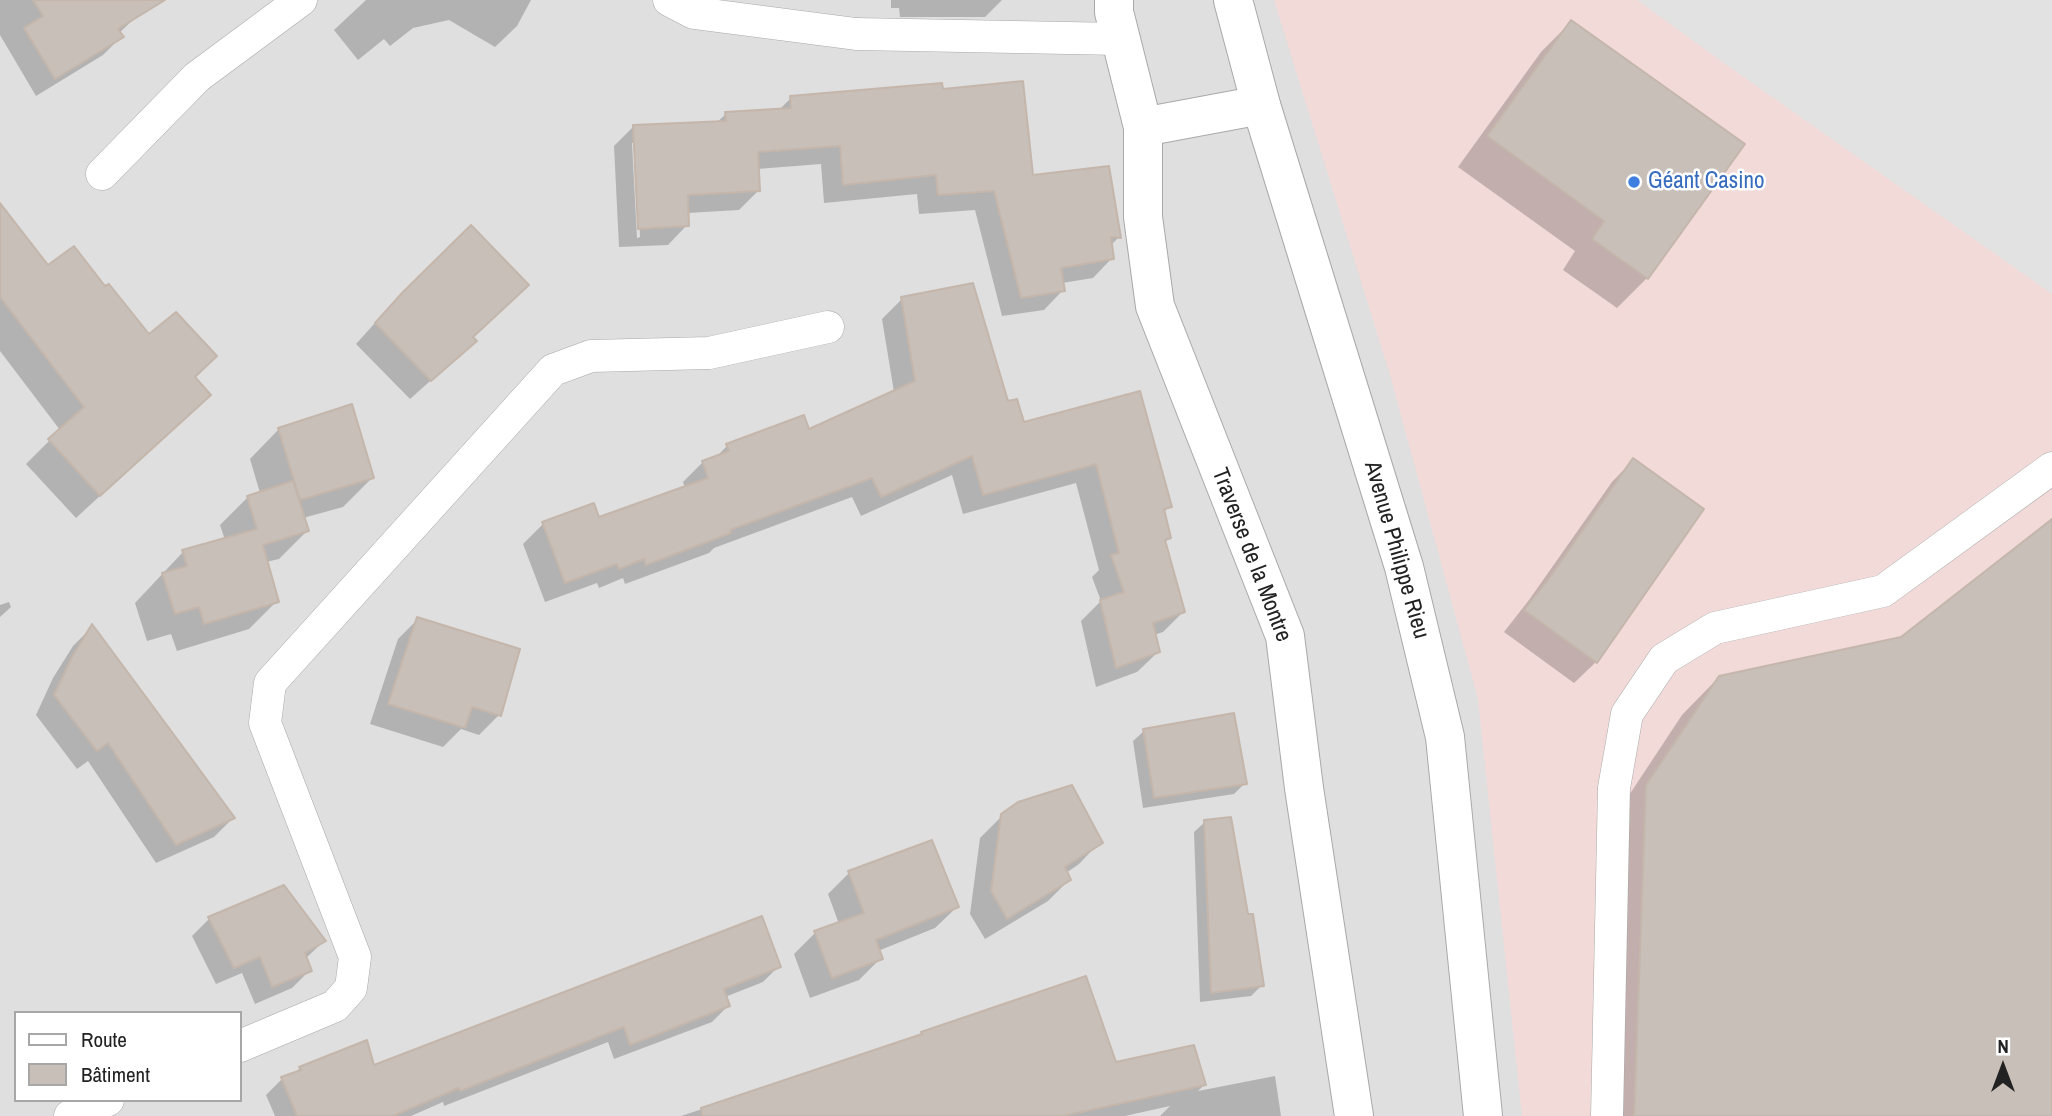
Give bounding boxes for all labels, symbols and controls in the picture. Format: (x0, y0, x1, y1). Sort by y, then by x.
place label: Géant Casino (1648, 168, 1764, 196)
marker: Géant Casino (1626, 174, 1642, 190)
street label: Avenue Philippe Rieu (1357, 458, 1435, 642)
street label: Traverse de la Montre (1205, 464, 1297, 646)
legend (14, 1011, 242, 1102)
text: Route (81, 1025, 127, 1054)
north arrow (1968, 1032, 2038, 1102)
text: N (1997, 1033, 2009, 1059)
text: Bâtiment (81, 1060, 150, 1089)

